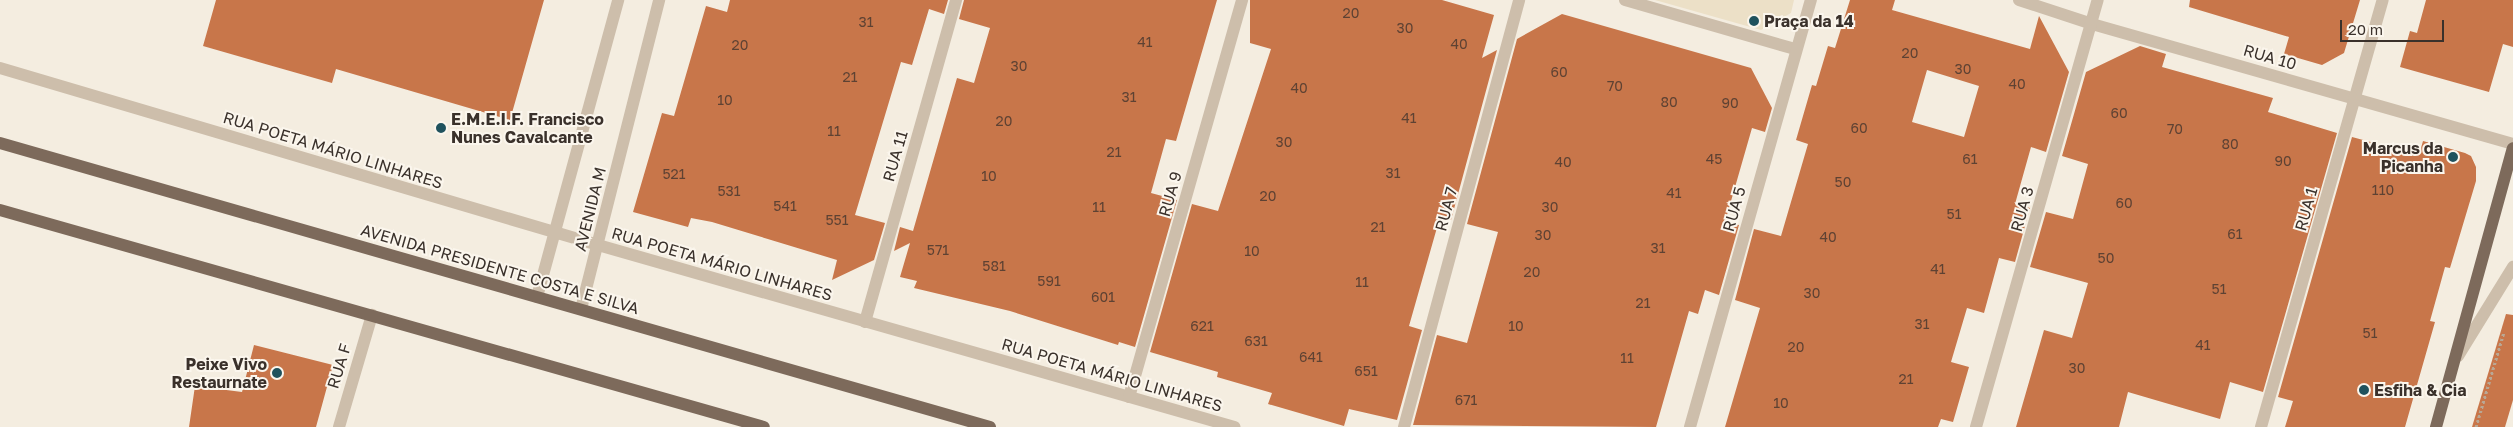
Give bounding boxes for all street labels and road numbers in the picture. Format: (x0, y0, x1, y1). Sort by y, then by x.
street label: RUA 10 (2241, 40, 2299, 74)
street label: RUA POETA MÁRIO LINHARES (221, 107, 445, 193)
street label: RUA 11 (879, 128, 911, 184)
street label: AVENIDA M (570, 165, 610, 253)
street label: RUA 9 (1154, 169, 1186, 219)
street label: RUA 5 (1718, 184, 1750, 234)
street label: RUA 3 (2006, 184, 2038, 234)
street label: RUA 7 (1431, 185, 1461, 233)
street label: RUA 1 (2291, 185, 2321, 233)
street label: AVENIDA PRESIDENTE COSTA E SILVA (359, 220, 641, 318)
street label: RUA POETA MÁRIO LINHARES (610, 223, 834, 305)
street label: RUA POETA MÁRIO LINHARES (1000, 334, 1224, 416)
street label: RUA F (323, 341, 355, 391)

